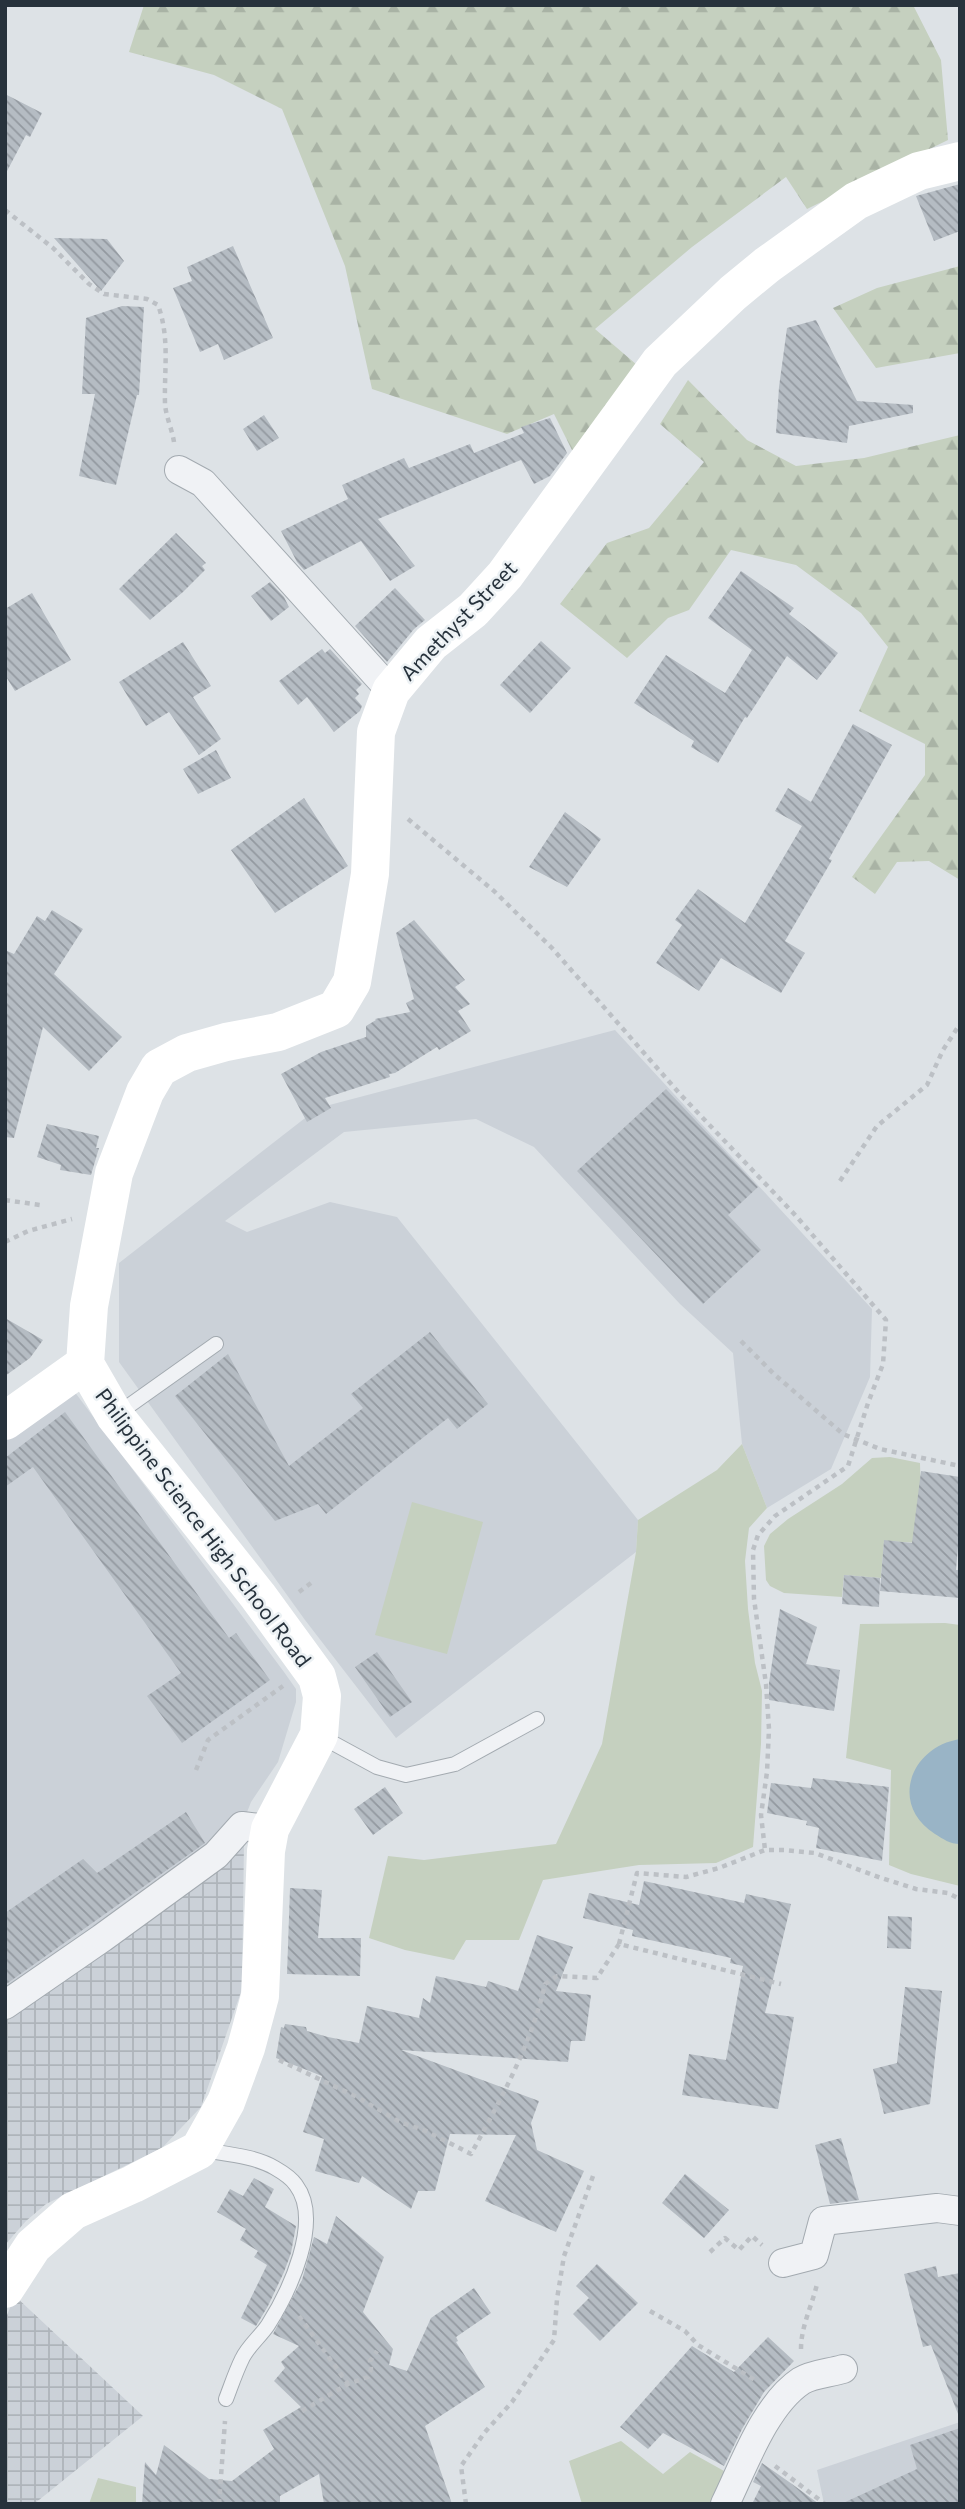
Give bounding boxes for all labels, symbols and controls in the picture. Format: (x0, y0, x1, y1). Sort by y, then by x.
street label: Amethyst Street (395, 555, 521, 685)
street label: Philippine Science High School Road (91, 1383, 317, 1671)

